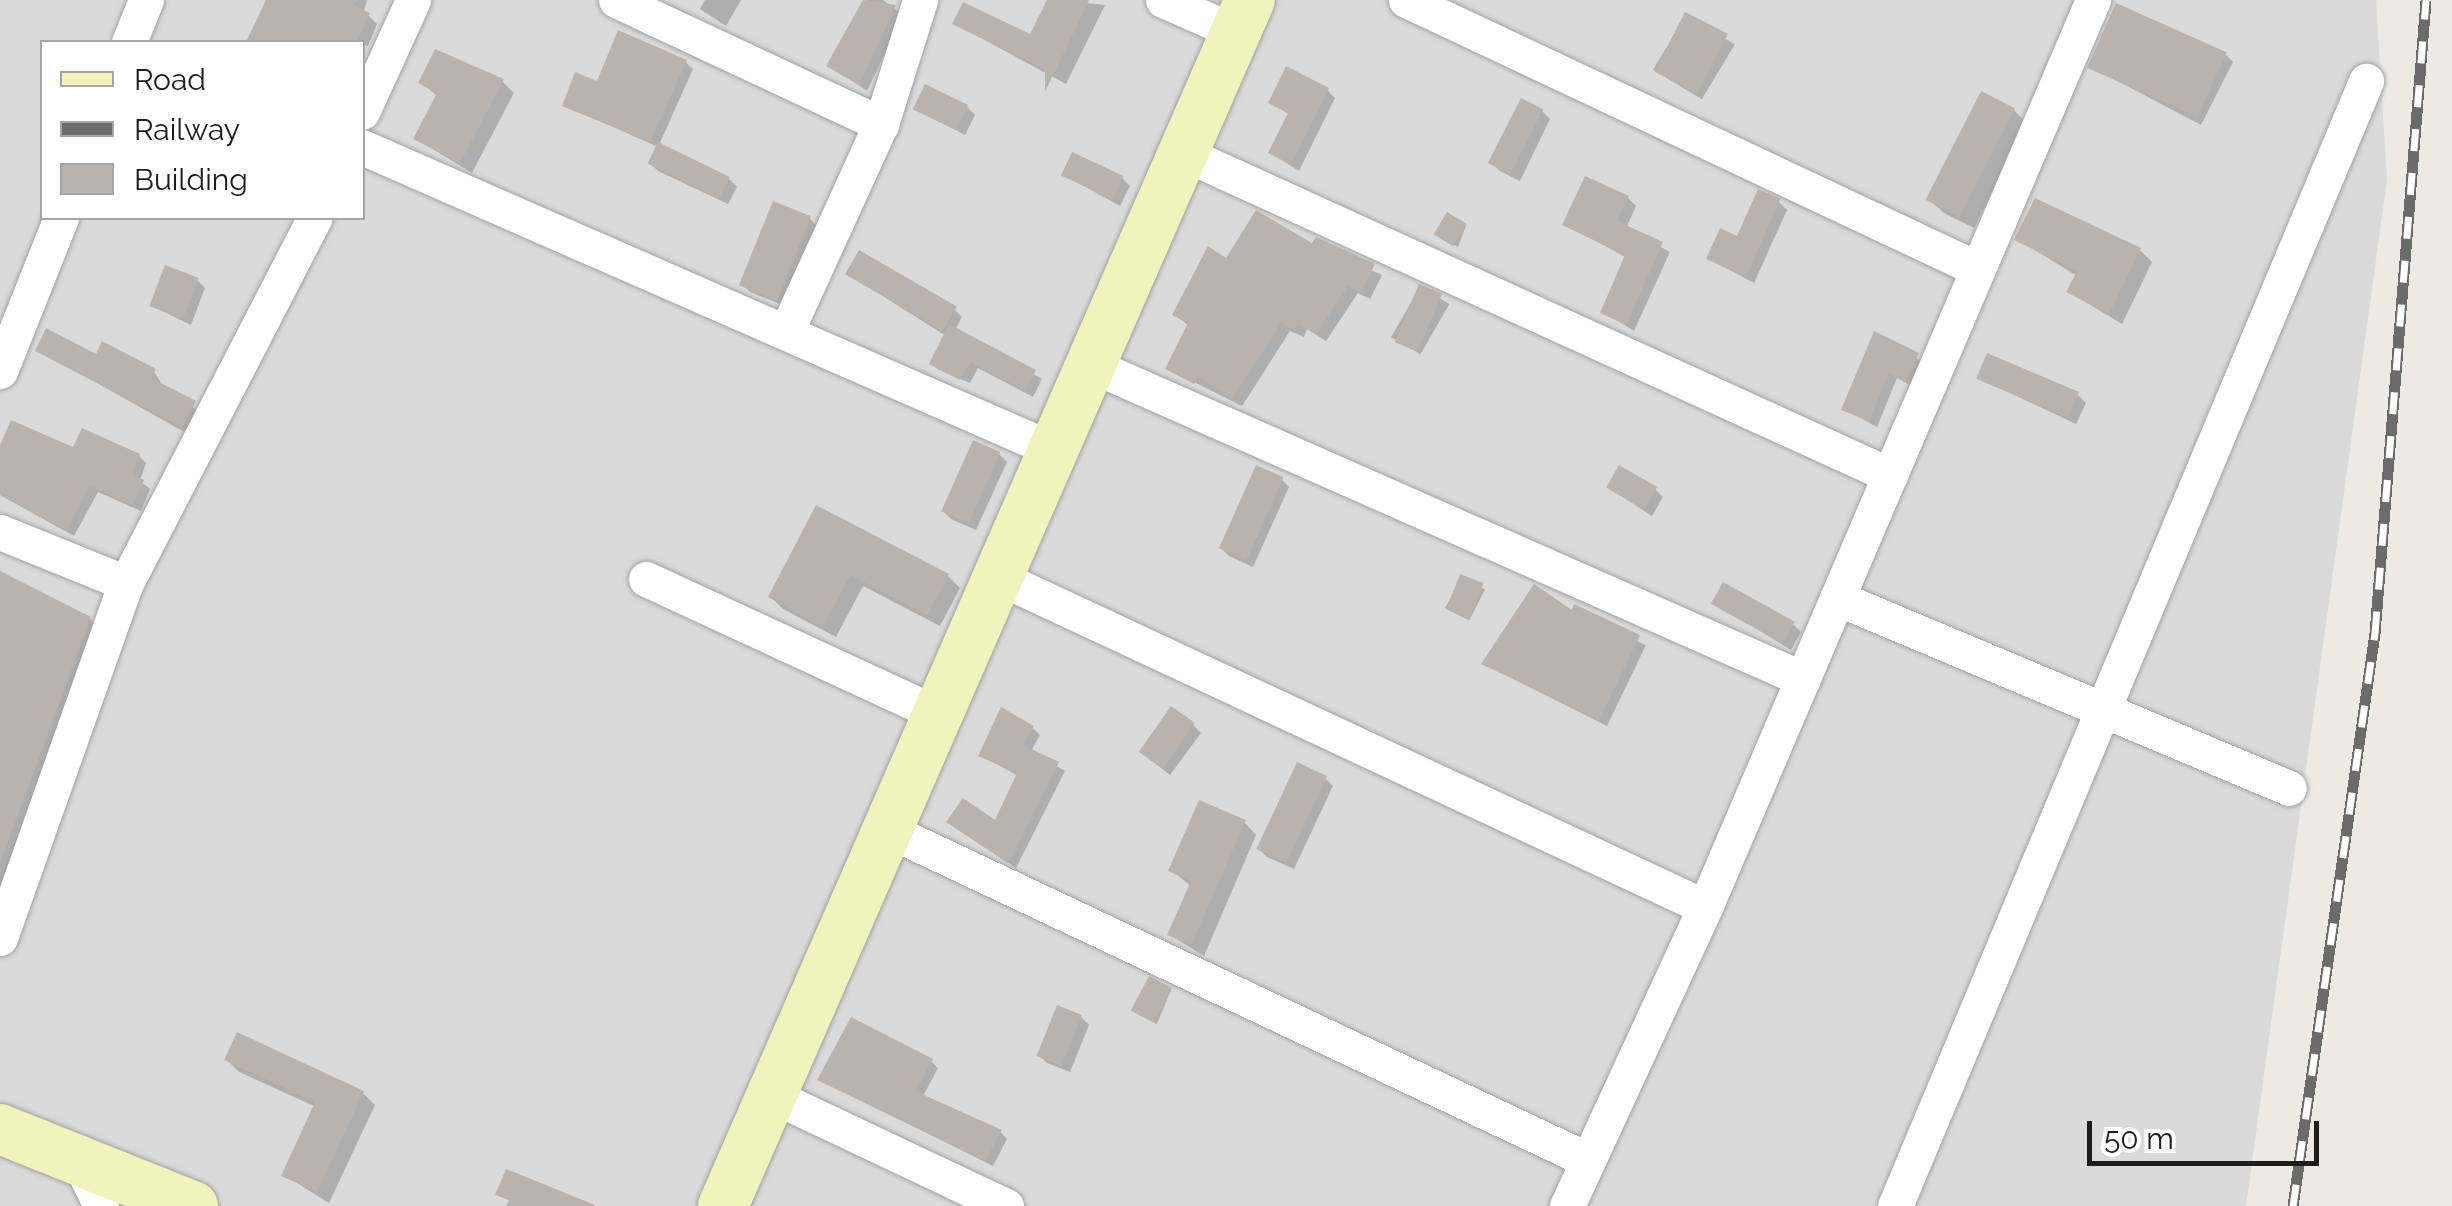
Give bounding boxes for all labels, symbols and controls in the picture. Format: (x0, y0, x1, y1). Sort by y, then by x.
legend (40, 40, 365, 220)
text: Road (134, 62, 206, 97)
text: Railway (134, 112, 240, 147)
text: Building (134, 162, 248, 197)
scale bar (2092, 1101, 2324, 1163)
text: 50 m (2104, 1121, 2174, 1156)

